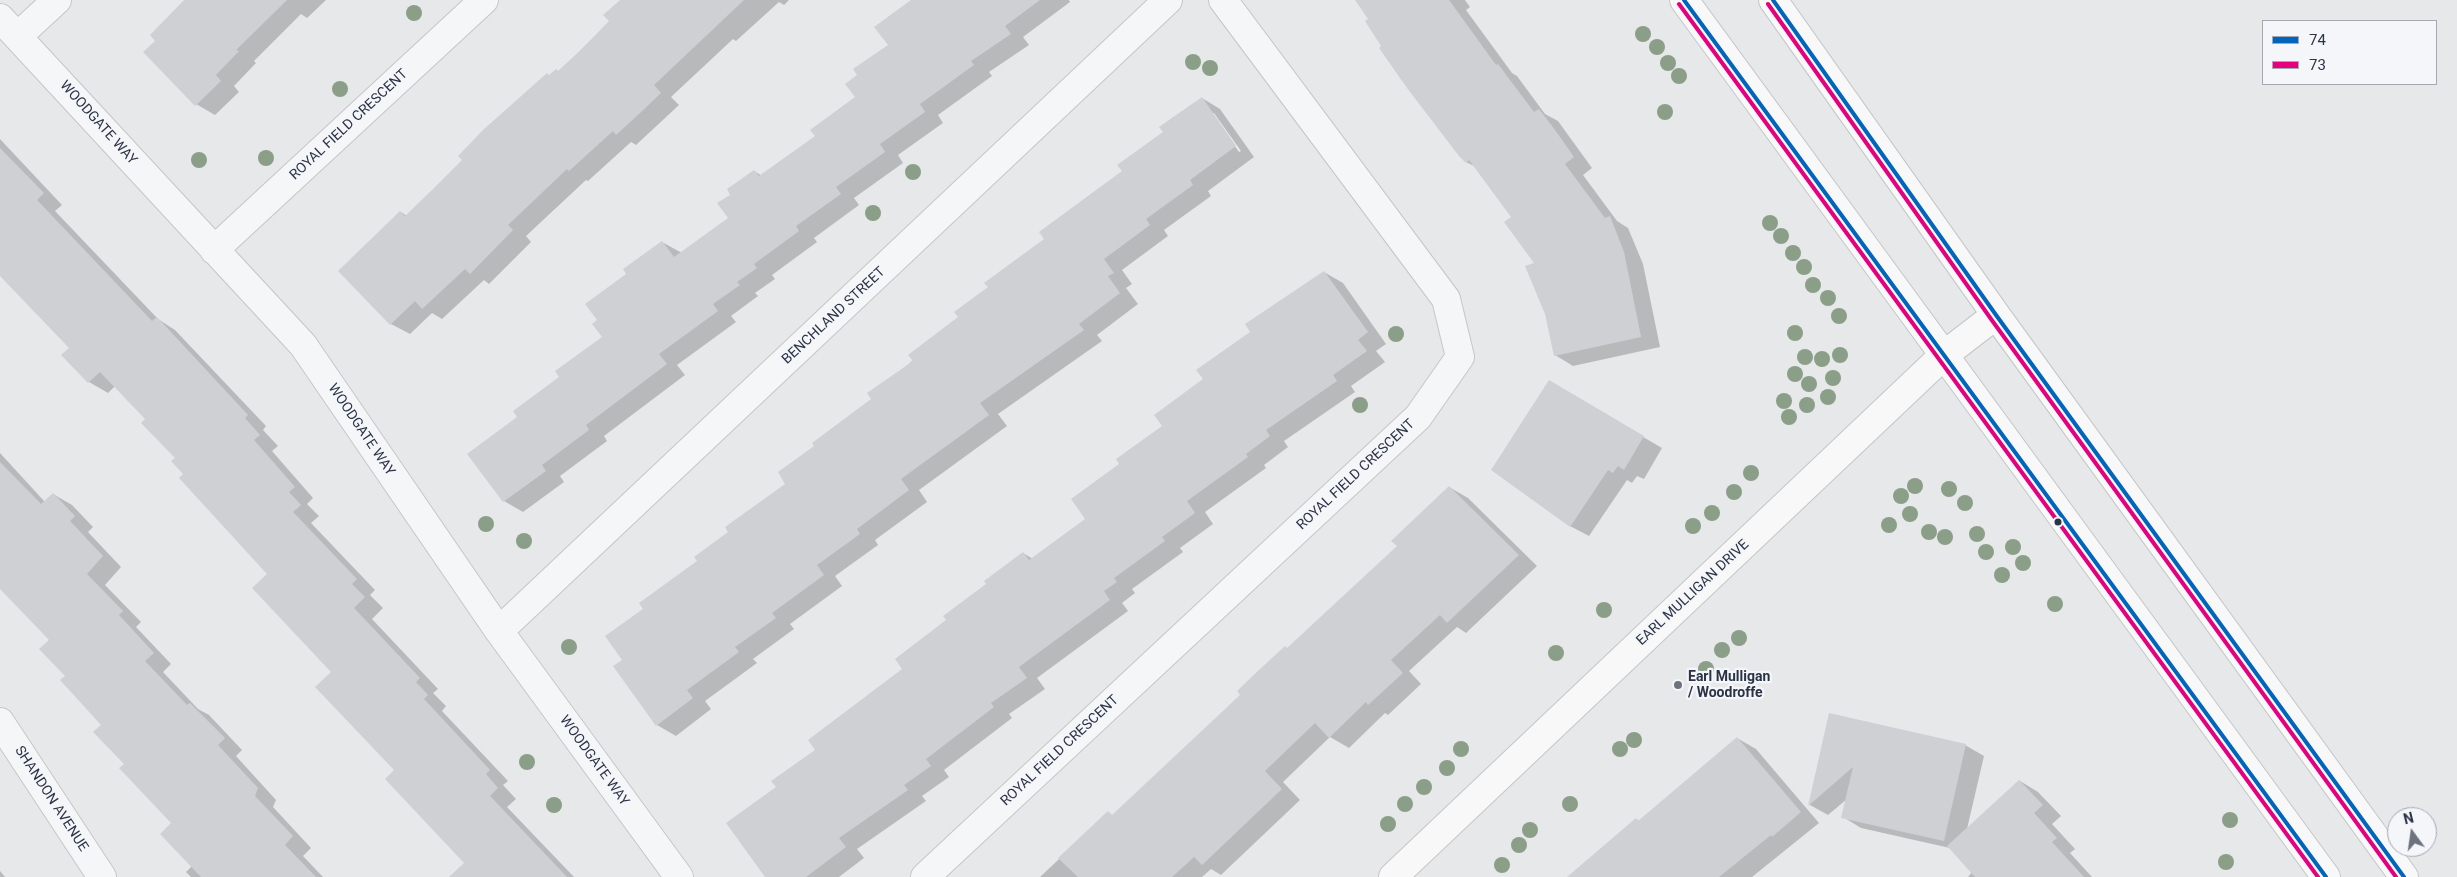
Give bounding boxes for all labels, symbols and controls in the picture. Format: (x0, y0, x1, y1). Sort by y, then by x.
legend (2262, 20, 2437, 85)
text: 74 (2309, 31, 2326, 49)
text: 73 (2309, 56, 2326, 74)
street label: ROYAL FIELD CRESCENT (287, 66, 411, 184)
street label: WOODGATE WAY (56, 77, 140, 169)
street label: BENCHLAND STREET (779, 264, 889, 368)
street label: WOODGATE WAY (324, 381, 398, 479)
street label: ROYAL FIELD CRESCENT (1294, 416, 1418, 534)
unlabelled marker (2053, 517, 2063, 527)
street label: EARL MULLIGAN DRIVE (1633, 537, 1753, 649)
place label: Earl Mulligan / Woodroffe (1688, 669, 1770, 702)
marker: Earl Mulligan / Woodroffe (1672, 679, 1684, 691)
street label: ROYAL FIELD CRESCENT (998, 692, 1122, 810)
street label: WOODGATE WAY (556, 713, 632, 809)
street label: SHANDON AVENUE (11, 743, 91, 855)
north arrow (2387, 807, 2437, 857)
text: N (2402, 809, 2415, 827)

